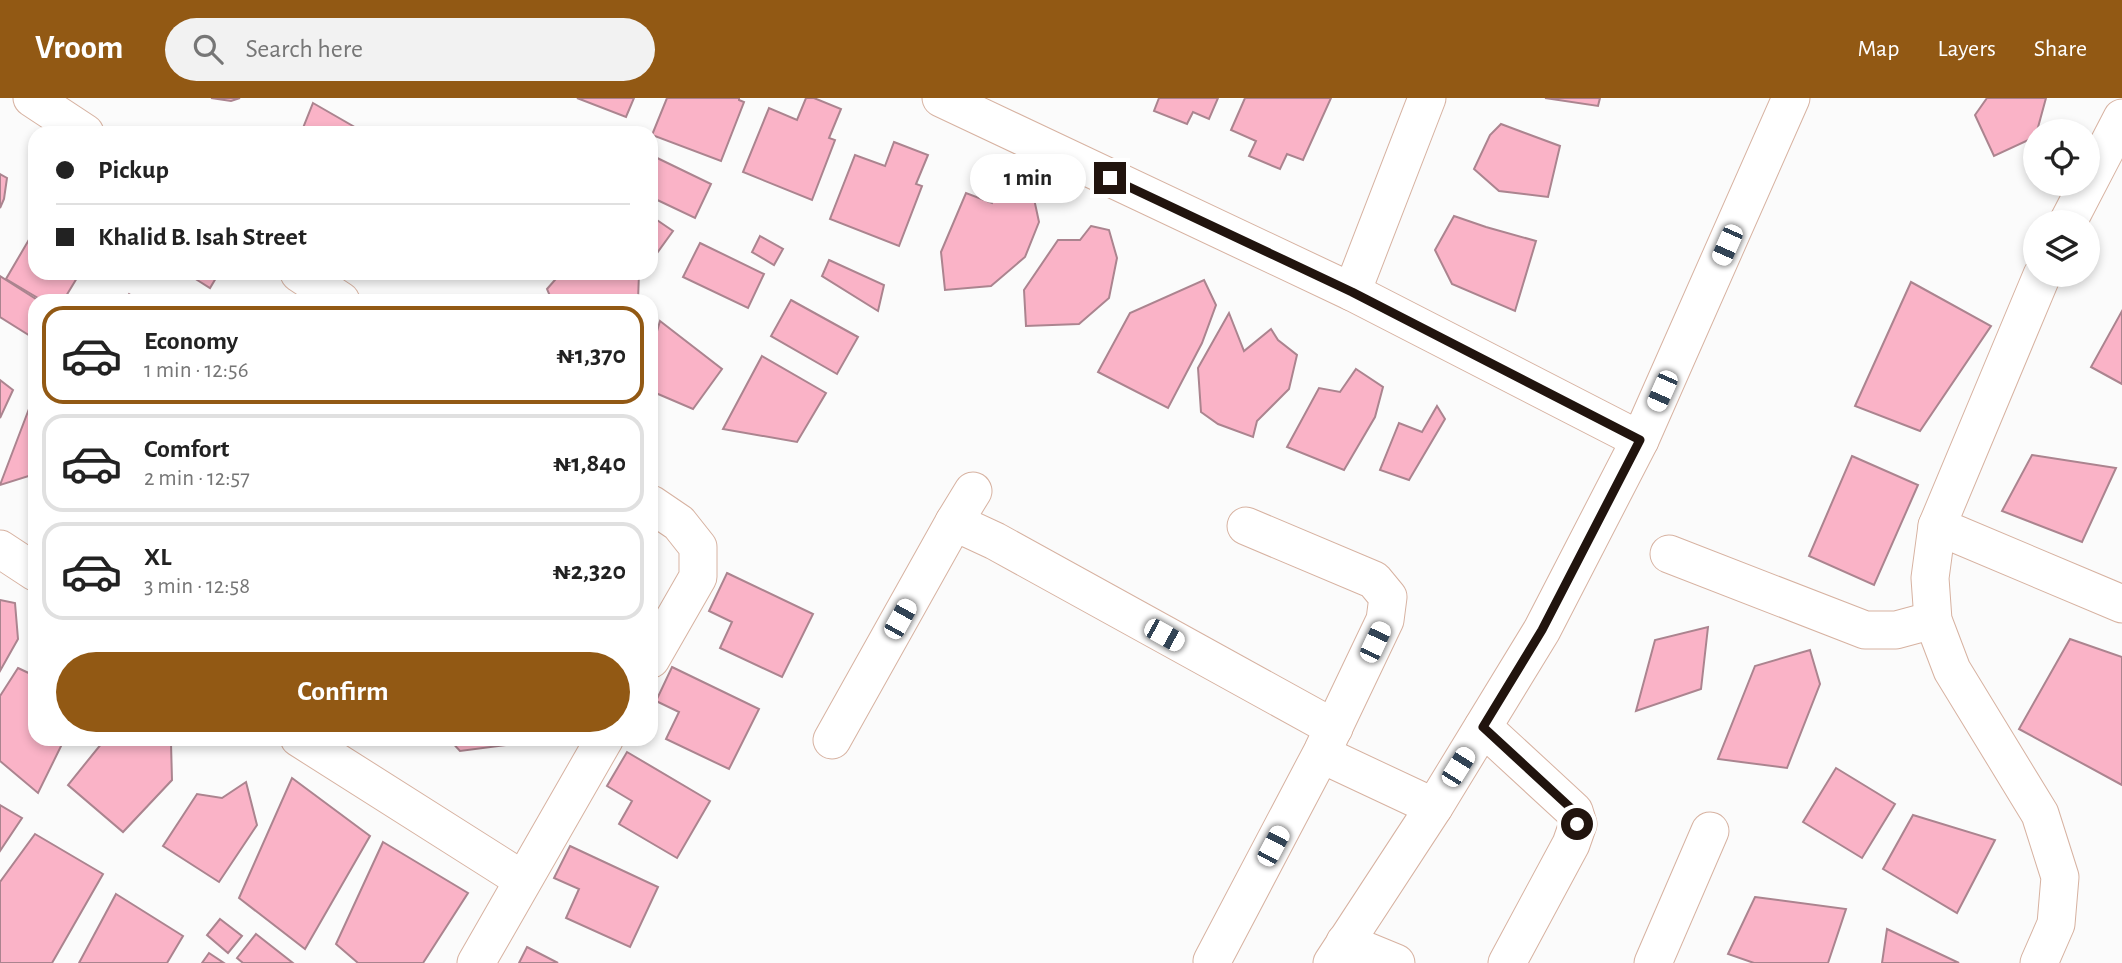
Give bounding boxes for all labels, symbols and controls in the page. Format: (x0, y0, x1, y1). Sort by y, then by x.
search box (165, 18, 655, 81)
icon: search (189, 30, 227, 68)
text: Vroom (35, 32, 123, 65)
text: Search here (245, 36, 363, 62)
text: Map (1857, 37, 1899, 61)
text: Layers (1937, 37, 1996, 61)
text: Share (2034, 37, 2087, 61)
map controls (2023, 119, 2100, 287)
button: locate (2023, 119, 2100, 196)
callout: 1 min (970, 154, 1086, 202)
text: Pickup (98, 157, 169, 183)
route end (1094, 162, 1126, 194)
text: 1 min (1004, 167, 1052, 190)
button: layers (2023, 210, 2100, 287)
car (1709, 222, 1746, 268)
text: Khalid B. Isah Street (98, 224, 307, 250)
icon: car (60, 324, 123, 387)
text: Economy (144, 328, 238, 354)
text: ₦1,370 (556, 342, 626, 368)
text: 1 min · 12:56 (144, 359, 248, 382)
car (1644, 368, 1681, 414)
icon: car (60, 432, 123, 495)
text: Comfort (144, 436, 229, 462)
text: ₦1,840 (553, 450, 626, 476)
text: 2 min · 12:57 (144, 467, 250, 490)
icon: car (60, 540, 123, 603)
text: XL (144, 544, 171, 570)
text: ₦2,320 (552, 558, 626, 584)
text: 3 min · 12:58 (144, 575, 250, 598)
car (881, 596, 920, 642)
car (1141, 616, 1188, 654)
car (1357, 619, 1394, 665)
button: Confirm (56, 652, 630, 732)
car (1438, 744, 1479, 790)
route start (1561, 808, 1593, 840)
car (1254, 823, 1293, 869)

